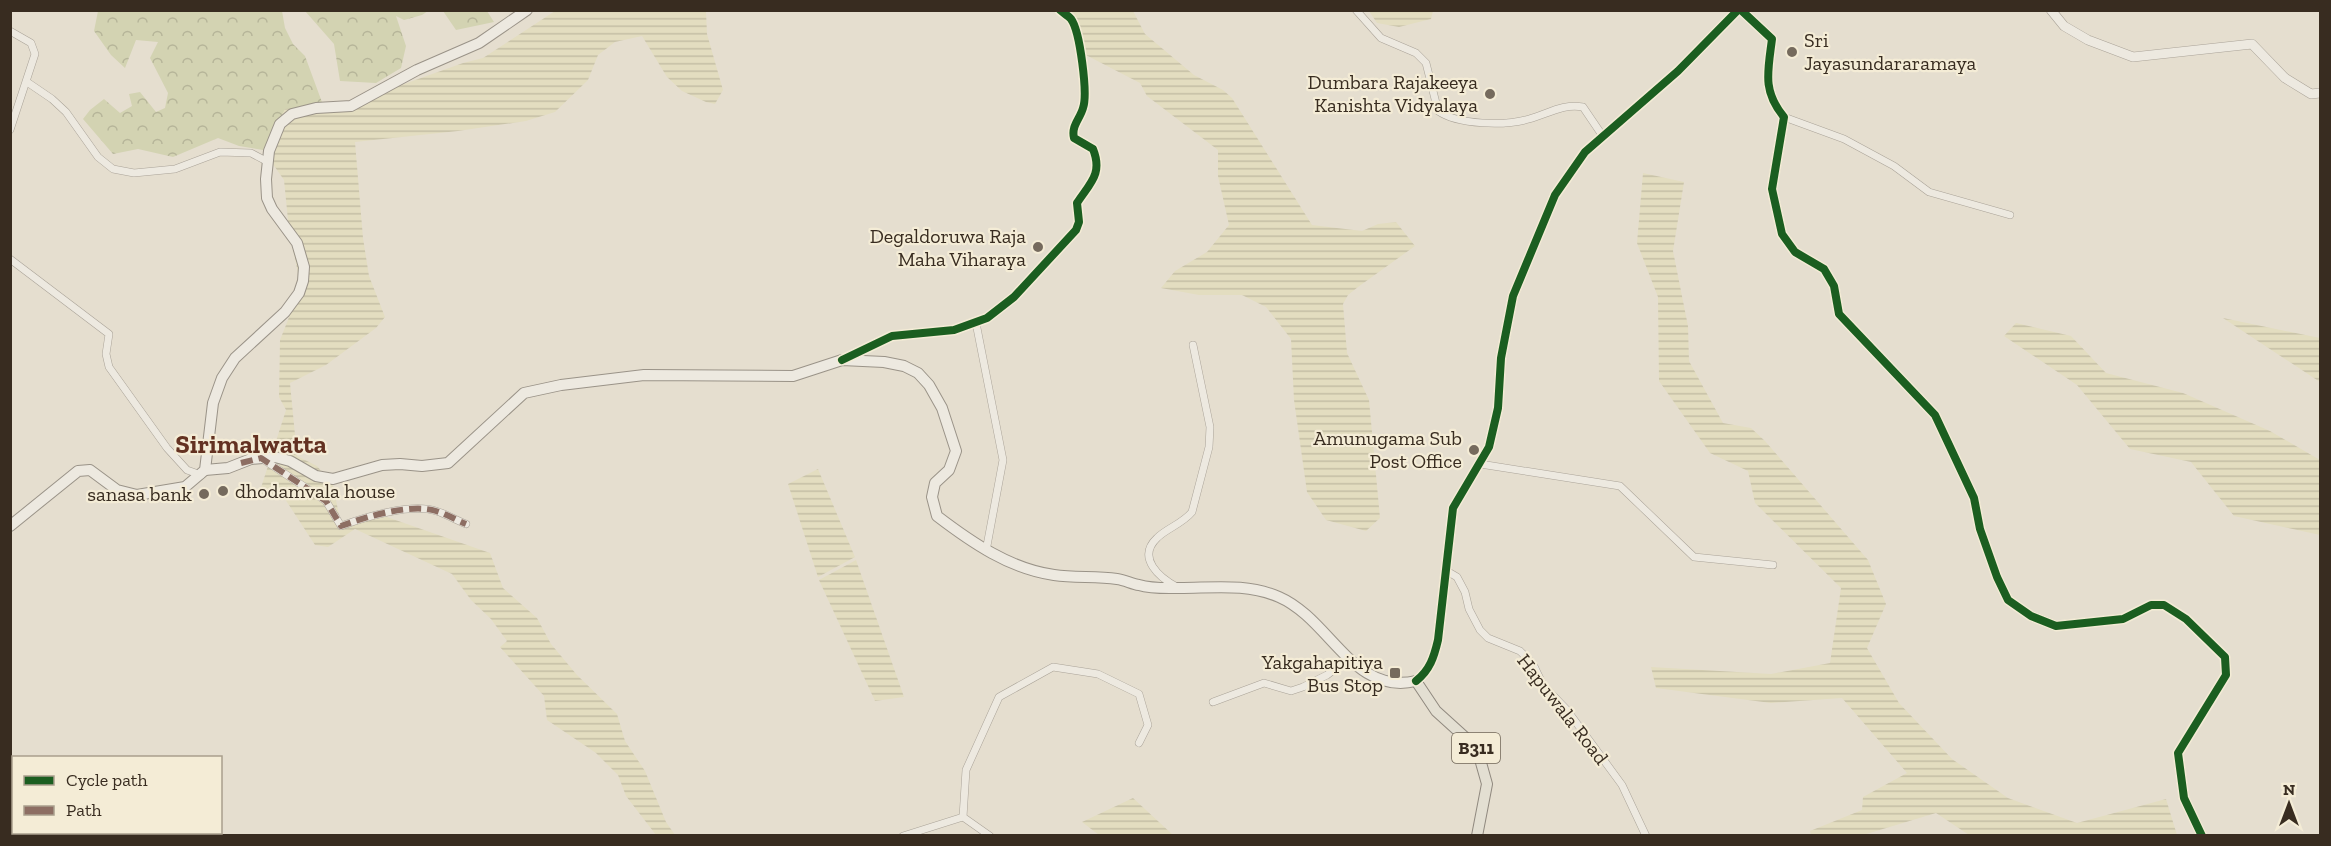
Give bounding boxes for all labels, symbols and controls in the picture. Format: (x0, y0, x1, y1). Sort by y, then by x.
place label: Sri Jayasundararamaya (1804, 28, 1977, 75)
marker: Sri Jayasundararamaya (1785, 45, 1799, 59)
place label: Dumbara Rajakeeya Kanishta Vidyalaya (1307, 70, 1478, 117)
marker: Dumbara Rajakeeya Kanishta Vidyalaya (1483, 87, 1497, 101)
place label: Degaldoruwa Raja Maha Viharaya (870, 224, 1026, 271)
marker: Degaldoruwa Raja Maha Viharaya (1031, 240, 1045, 254)
place label: Amunugama Sub Post Office (1313, 426, 1462, 473)
district label: Sirimalwatta (175, 428, 327, 460)
marker: Amunugama Sub Post Office (1467, 443, 1481, 457)
place label: dhodamvala house (235, 479, 395, 503)
place label: sanasa bank (87, 482, 193, 506)
marker: dhodamvala house (216, 484, 230, 498)
marker: sanasa bank (197, 487, 211, 501)
street label: Hapuwala Road (1512, 649, 1614, 769)
place label: Yakgahapitiya Bus Stop (1261, 650, 1383, 697)
marker: Yakgahapitiya Bus Stop (1388, 666, 1402, 680)
road number: B311 (1452, 733, 1500, 763)
legend (12, 756, 222, 834)
text: Cycle path (66, 769, 148, 791)
north arrow (2259, 774, 2319, 834)
text: N (2283, 780, 2295, 799)
text: Path (66, 799, 102, 821)

